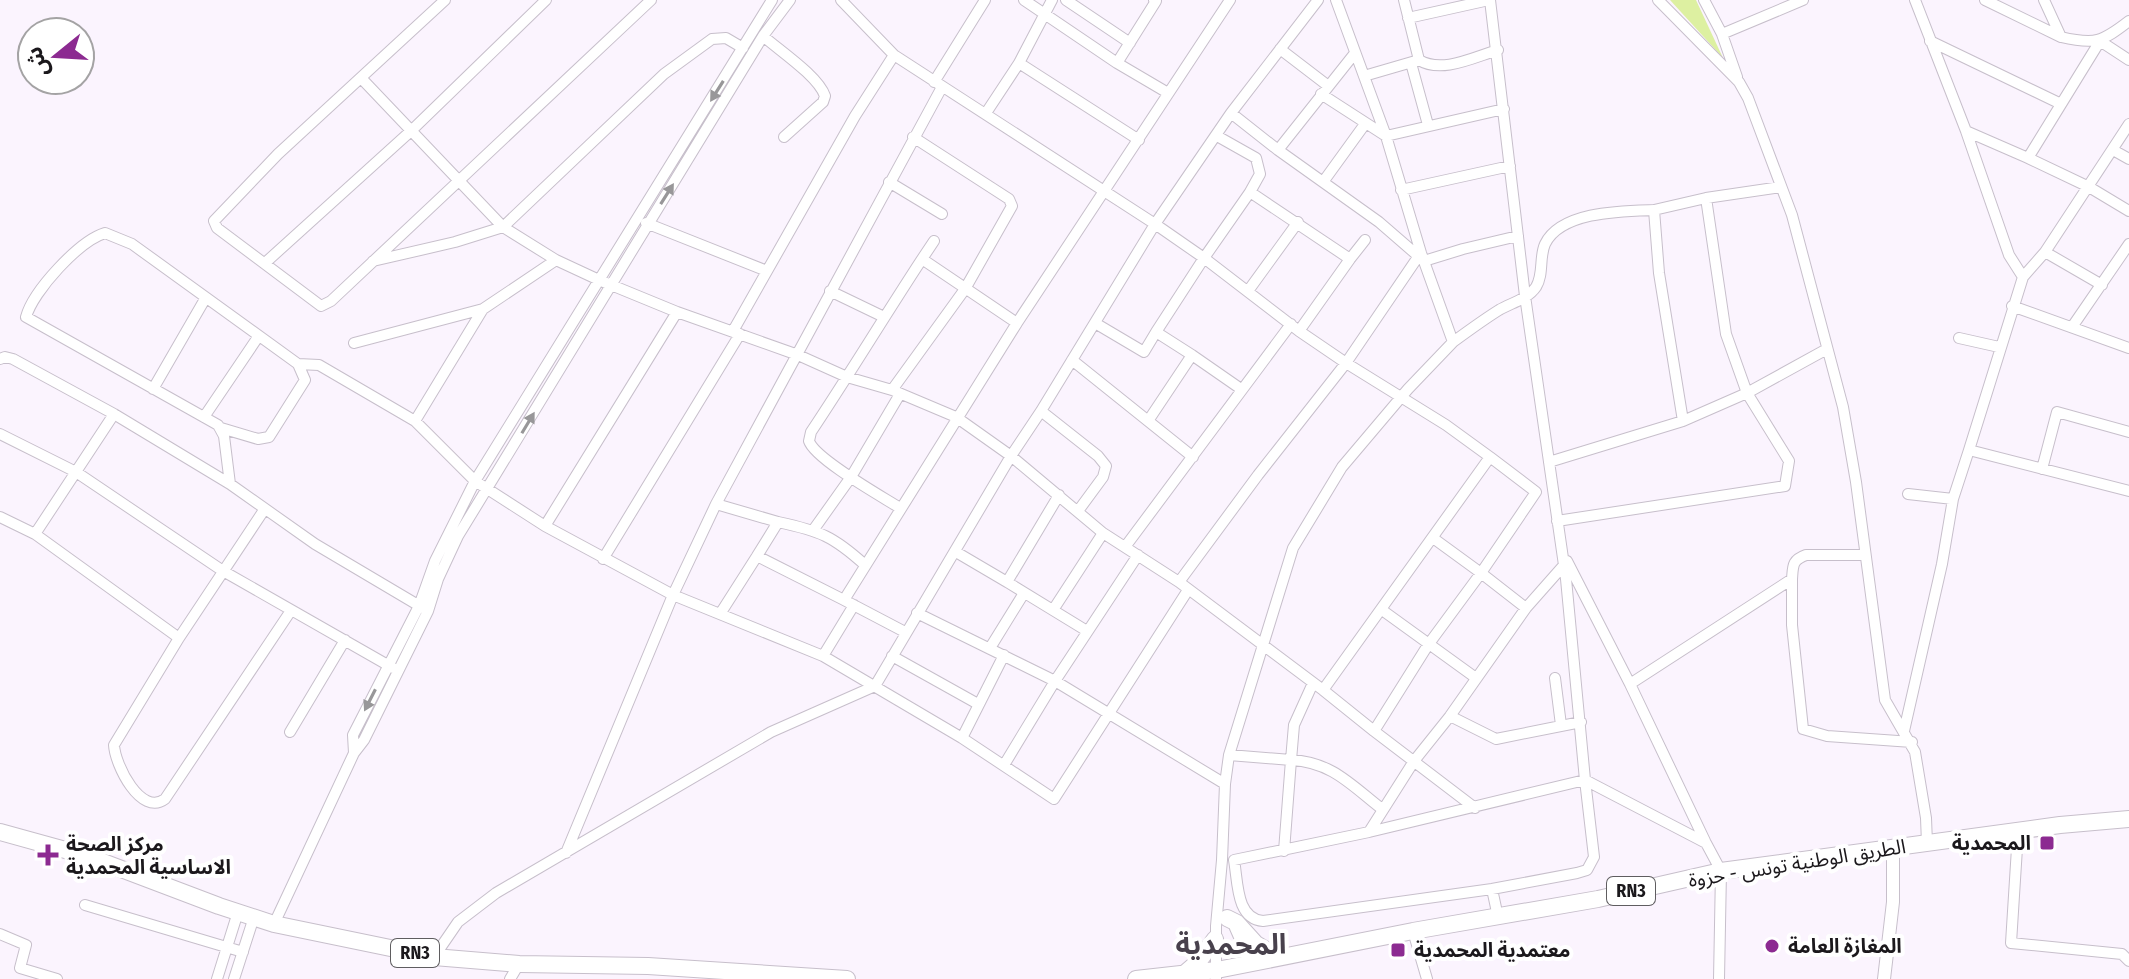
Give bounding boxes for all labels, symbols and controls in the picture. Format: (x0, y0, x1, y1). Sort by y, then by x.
north arrow (16, 16, 96, 96)
text: ش (20, 44, 55, 81)
one-way arrow (710, 80, 724, 102)
one-way arrow (660, 183, 674, 205)
one-way arrow (521, 412, 535, 434)
one-way arrow (364, 689, 377, 712)
place label: المحمدية (1952, 831, 2031, 855)
place label: مركز الصحة الاساسية المحمدية (66, 832, 231, 879)
street label: الطريق الوطنية تونس - حزوة (1687, 834, 1908, 893)
marker: المحمدية (2038, 834, 2056, 852)
marker: مركز الصحة الاساسية المحمدية (37, 844, 59, 866)
road number: RN3 (1607, 877, 1655, 905)
district label: المحمدية (1176, 928, 1286, 961)
place label: المغازة العامة (1788, 934, 1902, 958)
marker: المغازة العامة (1763, 937, 1781, 955)
place label: معتمدية المحمدية (1414, 938, 1570, 962)
road number: RN3 (391, 939, 439, 967)
marker: معتمدية المحمدية (1389, 941, 1407, 959)

